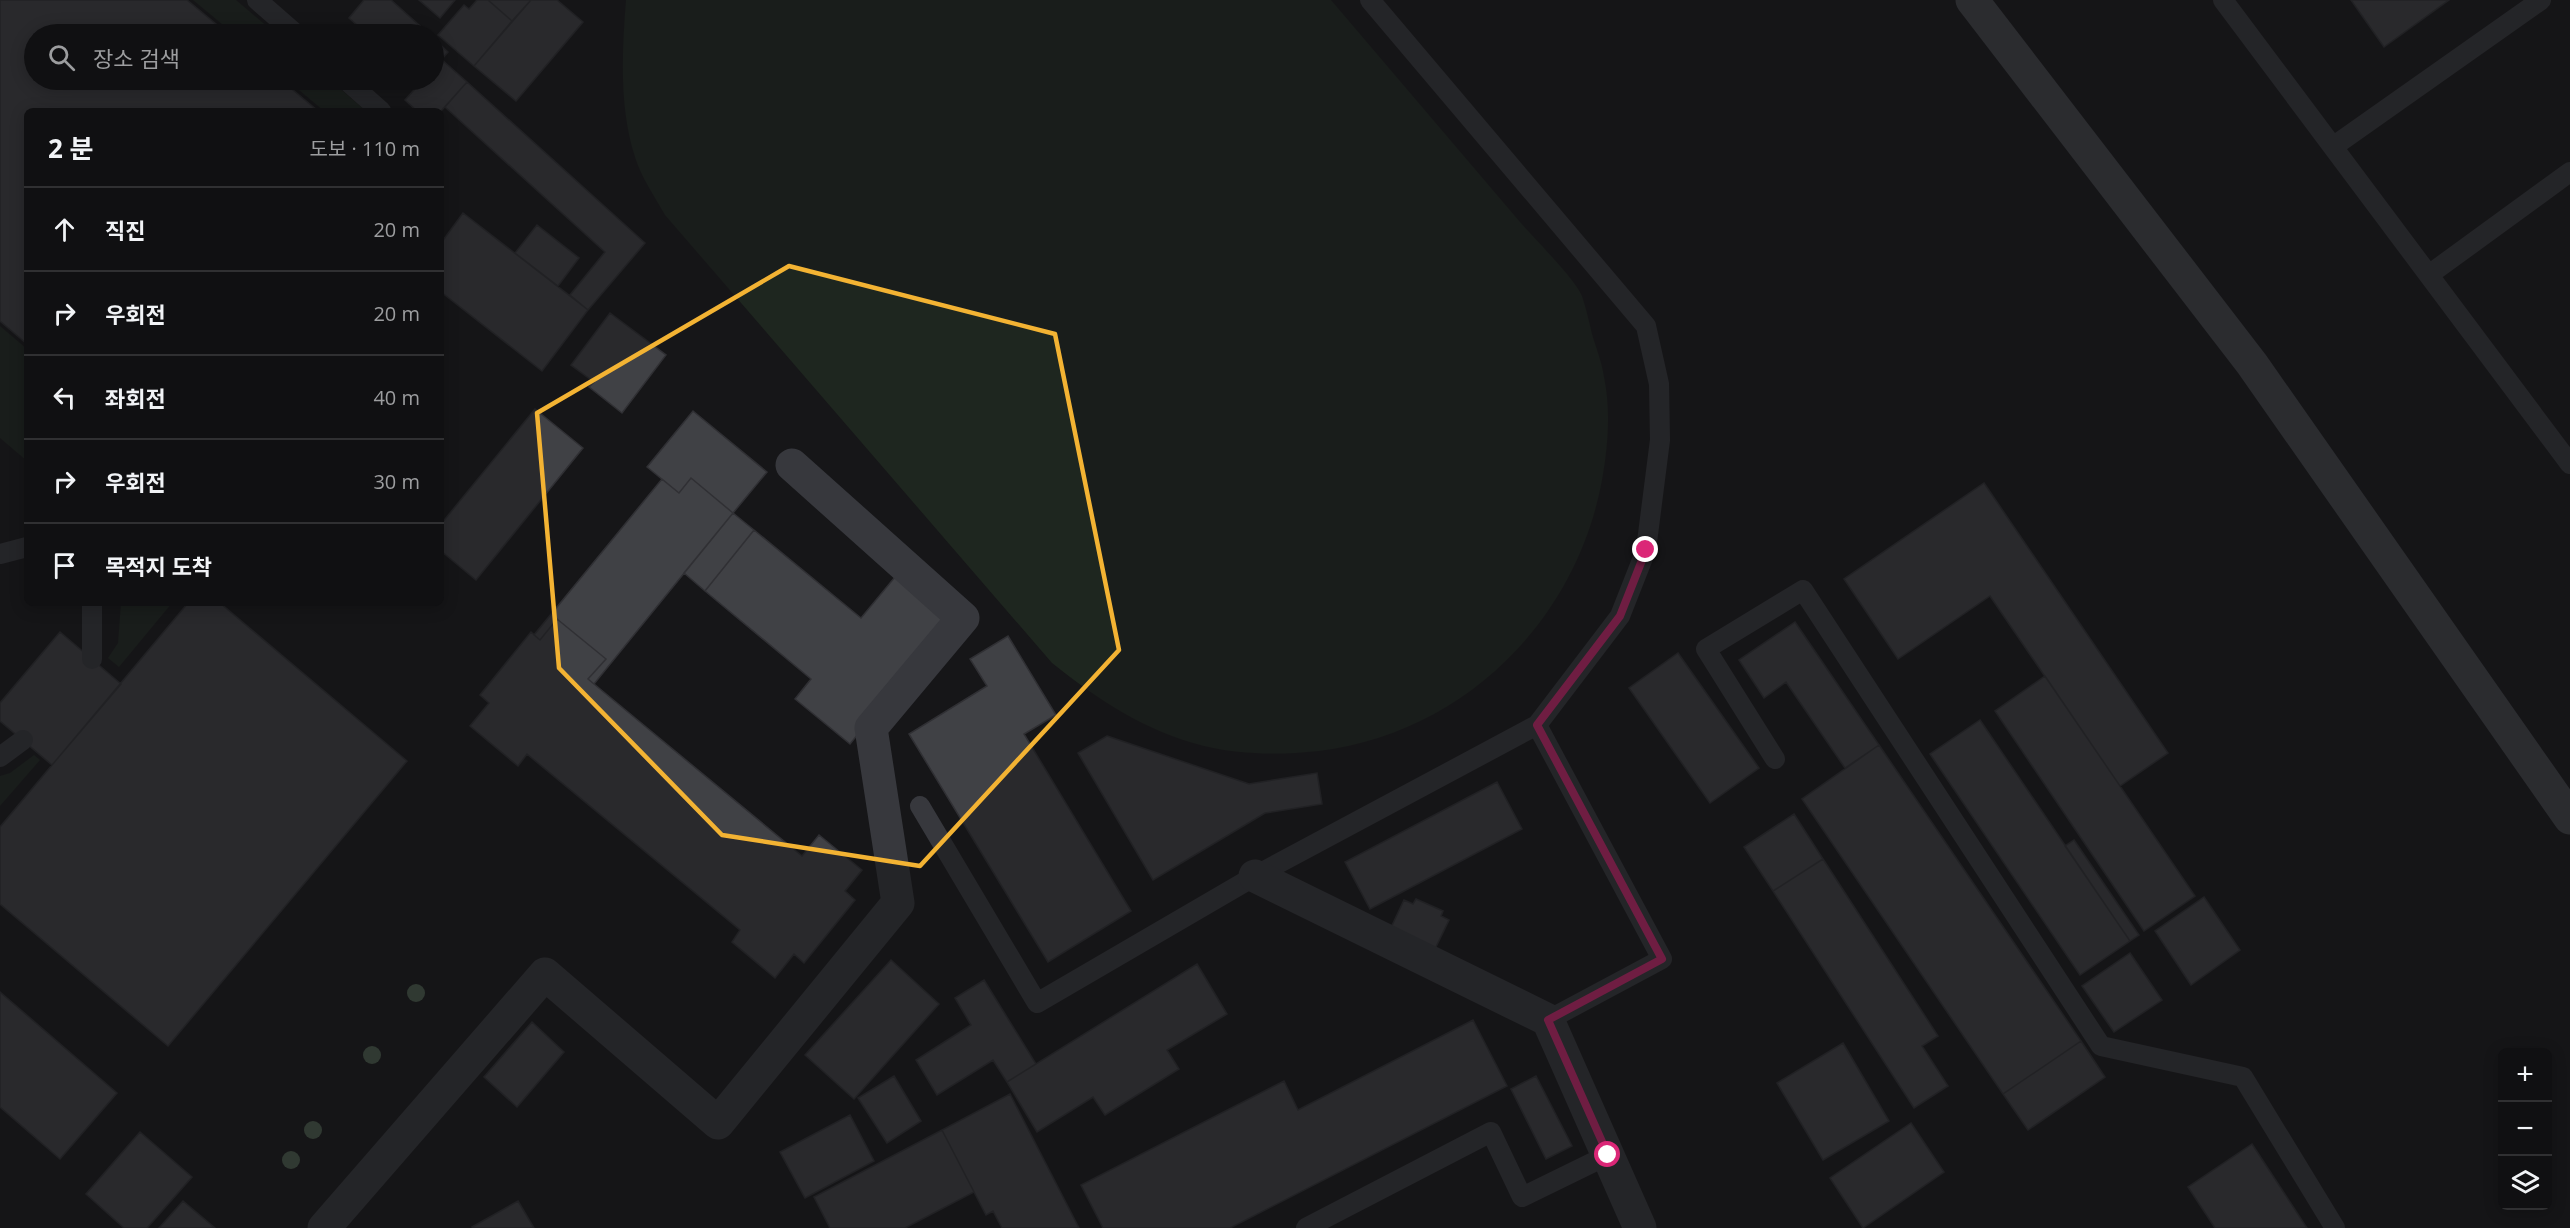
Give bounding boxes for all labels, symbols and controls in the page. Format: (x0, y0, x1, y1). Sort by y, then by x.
search box (24, 24, 444, 90)
icon: search (45, 41, 78, 74)
text: 장소 검색 (93, 43, 180, 73)
text: 2 분 (48, 130, 94, 166)
text: 도보 · 110 m (310, 135, 420, 162)
icon: ahead (48, 213, 81, 246)
text: 직진 (105, 215, 145, 245)
text: 20 m (373, 216, 420, 243)
icon: right (48, 297, 81, 330)
text: 우회전 (105, 299, 166, 329)
text: 20 m (373, 300, 420, 327)
icon: left (48, 381, 81, 414)
text: 좌회전 (105, 383, 166, 413)
text: 40 m (373, 384, 420, 411)
icon: right (48, 465, 81, 498)
text: 우회전 (105, 467, 166, 497)
text: 30 m (373, 468, 420, 495)
route end (1632, 536, 1658, 562)
icon: arrive (48, 549, 81, 582)
text: 목적지 도착 (105, 551, 212, 581)
map controls (2498, 1048, 2552, 1210)
button: + (2498, 1048, 2552, 1102)
button: − (2498, 1102, 2552, 1156)
route start (1594, 1141, 1620, 1167)
button: layers (2498, 1156, 2552, 1210)

